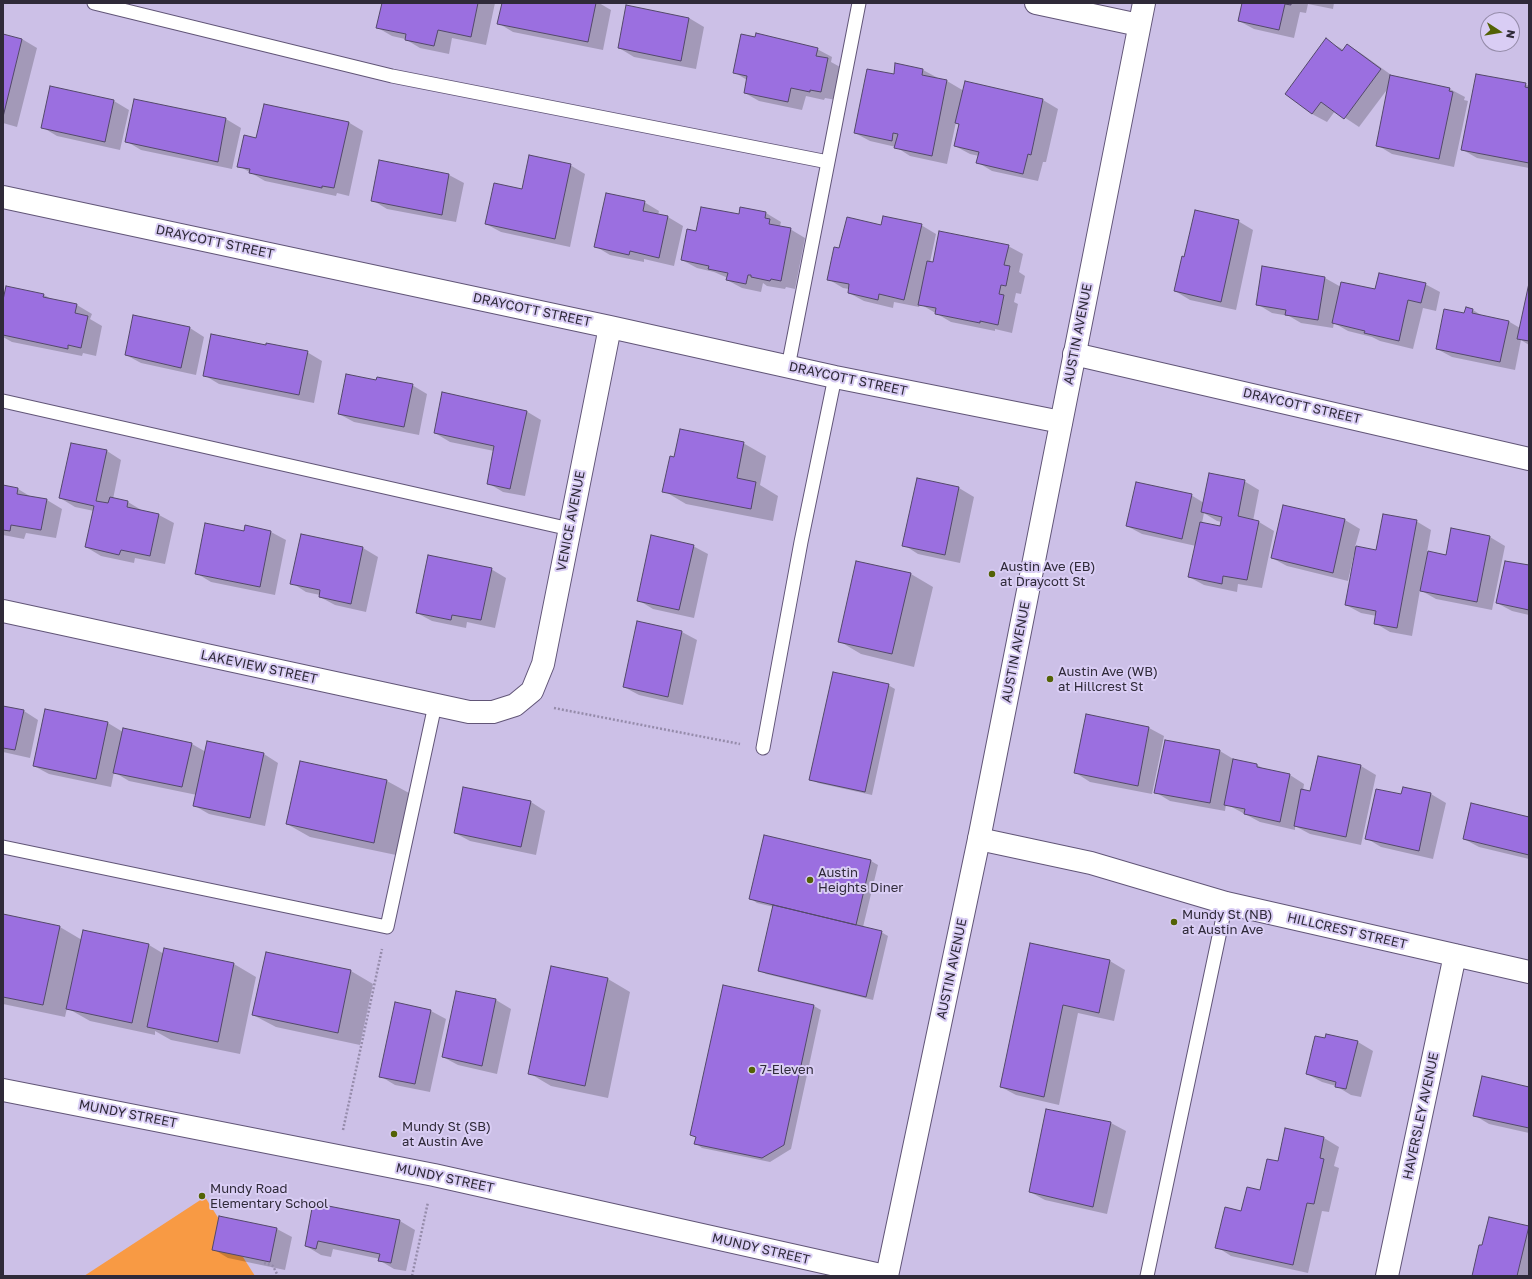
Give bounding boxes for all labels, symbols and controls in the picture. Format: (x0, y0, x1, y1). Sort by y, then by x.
north arrow (1480, 12, 1520, 52)
text: N (1504, 29, 1518, 40)
street label: DRAYCOTT STREET (154, 222, 276, 262)
street label: AUSTIN AVENUE (1061, 282, 1095, 386)
street label: DRAYCOTT STREET (471, 290, 593, 330)
street label: DRAYCOTT STREET (787, 359, 909, 399)
street label: DRAYCOTT STREET (1242, 385, 1362, 427)
street label: VENICE AVENUE (554, 469, 588, 573)
place label: Austin Ave (EB) at Draycott St (1000, 559, 1095, 590)
marker: Austin Ave (EB) at Draycott St (987, 569, 997, 579)
street label: AUSTIN AVENUE (999, 600, 1033, 704)
street label: LAKEVIEW STREET (199, 647, 319, 687)
place label: Austin Ave (WB) at Hillcrest St (1058, 664, 1158, 695)
marker: Austin Ave (WB) at Hillcrest St (1045, 674, 1055, 684)
place label: Austin Heights Diner (818, 865, 903, 896)
marker: Austin Heights Diner (805, 875, 815, 885)
place label: Mundy St (NB) at Austin Ave (1182, 907, 1273, 938)
street label: HILLCREST STREET (1286, 910, 1408, 952)
street label: AUSTIN AVENUE (934, 917, 970, 1021)
marker: Mundy St (NB) at Austin Ave (1169, 917, 1179, 927)
street label: HAVERSLEY AVENUE (1400, 1051, 1442, 1181)
place label: 7-Eleven (760, 1062, 814, 1078)
marker: 7-Eleven (747, 1065, 757, 1075)
street label: MUNDY STREET (77, 1097, 179, 1131)
place label: Mundy St (SB) at Austin Ave (402, 1119, 491, 1150)
marker: Mundy St (SB) at Austin Ave (389, 1129, 399, 1139)
street label: MUNDY STREET (394, 1160, 496, 1196)
place label: Mundy Road Elementary School (210, 1181, 328, 1212)
marker: Mundy Road Elementary School (197, 1191, 207, 1201)
street label: MUNDY STREET (711, 1230, 811, 1268)

